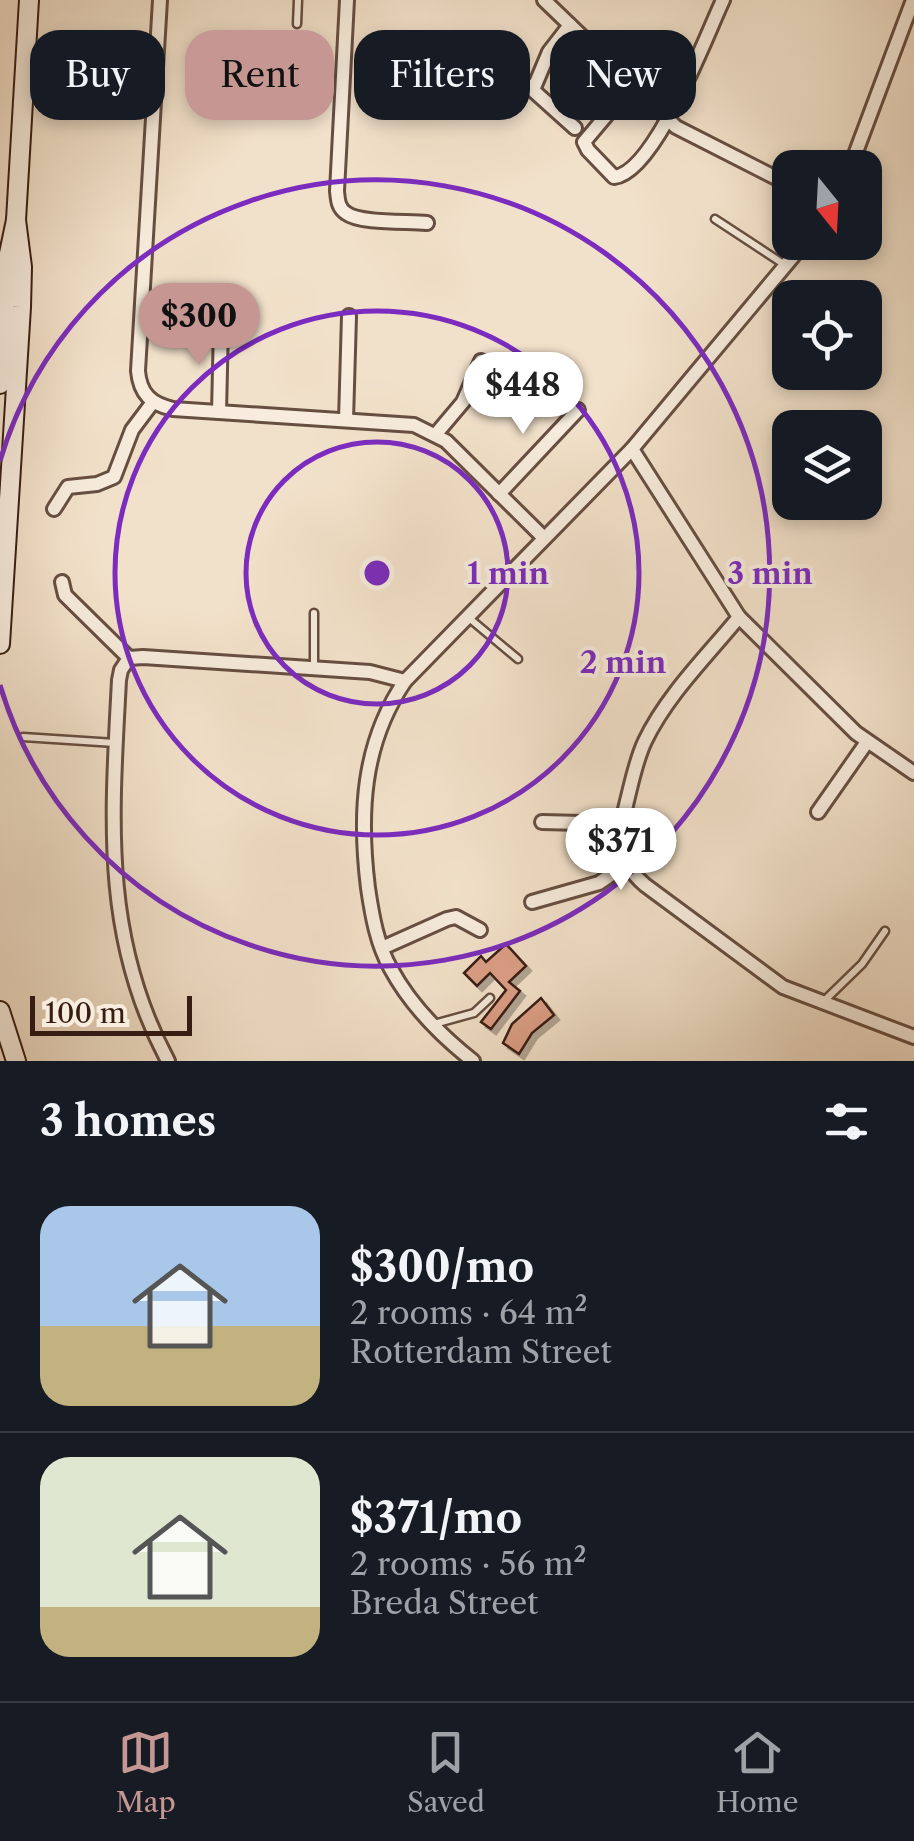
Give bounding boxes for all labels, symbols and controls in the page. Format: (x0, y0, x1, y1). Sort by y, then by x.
chip: Buy (30, 30, 165, 120)
chip: Rent (185, 30, 334, 120)
chip: Filters (354, 30, 530, 120)
chip: New (550, 30, 696, 120)
north arrow (772, 150, 882, 260)
map controls (772, 150, 882, 520)
button: locate (772, 280, 882, 390)
pin: $300 (140, 283, 258, 368)
text: $300 (161, 296, 237, 335)
pin: $448 (464, 352, 582, 437)
text: $448 (485, 365, 561, 404)
button: layers (772, 410, 882, 520)
centre of rings (359, 555, 395, 591)
text: 1 min (467, 555, 550, 592)
text: 3 min (727, 555, 813, 592)
text: 2 min (580, 644, 667, 681)
pin: $371 (562, 808, 680, 893)
text: $371 (587, 821, 655, 860)
scale bar (30, 991, 192, 1036)
text: 100 m (45, 996, 126, 1030)
icon: filters (819, 1094, 874, 1149)
text: 3 homes (40, 1095, 216, 1147)
text: $300/mo (350, 1241, 534, 1293)
icon: home (120, 1246, 240, 1366)
text: 2 rooms · 64 m² (350, 1293, 588, 1332)
text: Rotterdam Street (350, 1332, 612, 1371)
text: $371/mo (350, 1492, 522, 1544)
icon: home (120, 1497, 240, 1617)
text: 2 rooms · 56 m² (350, 1544, 587, 1583)
text: Breda Street (350, 1583, 538, 1622)
tab: Map (116, 1725, 176, 1819)
tab: Saved (407, 1725, 485, 1819)
tab: Home (716, 1725, 798, 1819)

